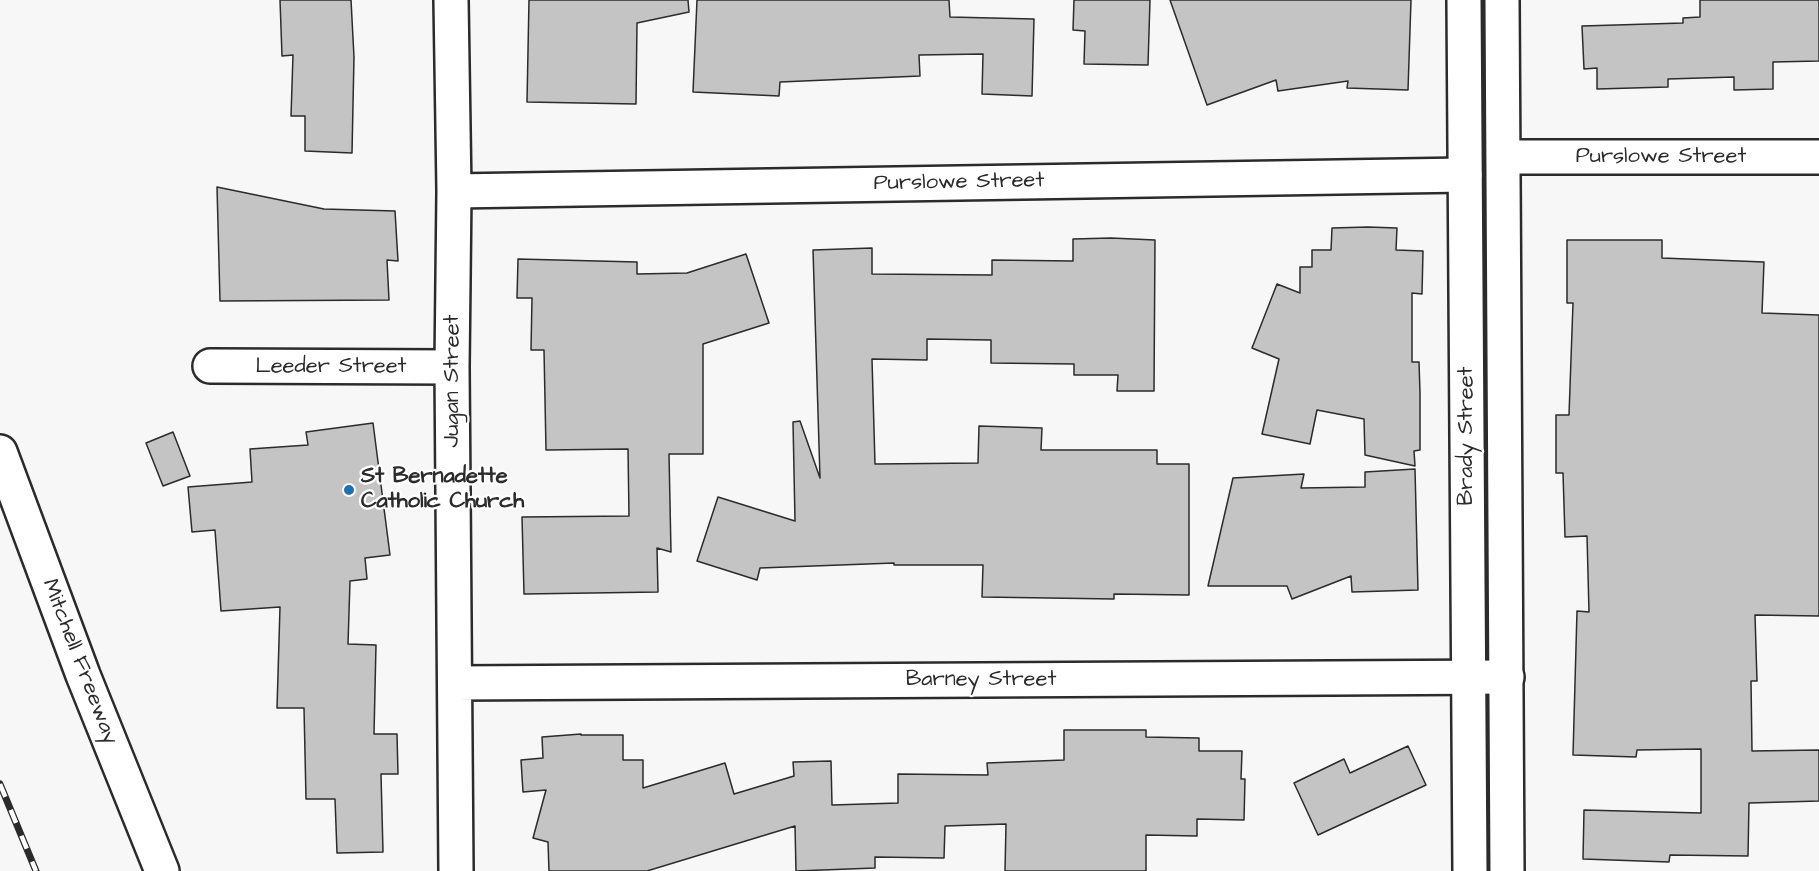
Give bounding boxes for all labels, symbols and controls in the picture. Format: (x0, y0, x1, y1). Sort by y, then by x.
street label: Purslowe Street (1576, 144, 1746, 170)
street label: Purslowe Street (873, 168, 1045, 198)
street label: Jugan Street (440, 314, 466, 448)
street label: Leeder Street (255, 354, 407, 380)
street label: Brady Street (1454, 366, 1480, 506)
place label: St Bernadette Catholic Church (361, 464, 524, 516)
marker: St Bernadette Catholic Church (342, 483, 356, 497)
street label: Mitchell Freeway (35, 576, 123, 748)
street label: Barney Street (906, 667, 1056, 693)

